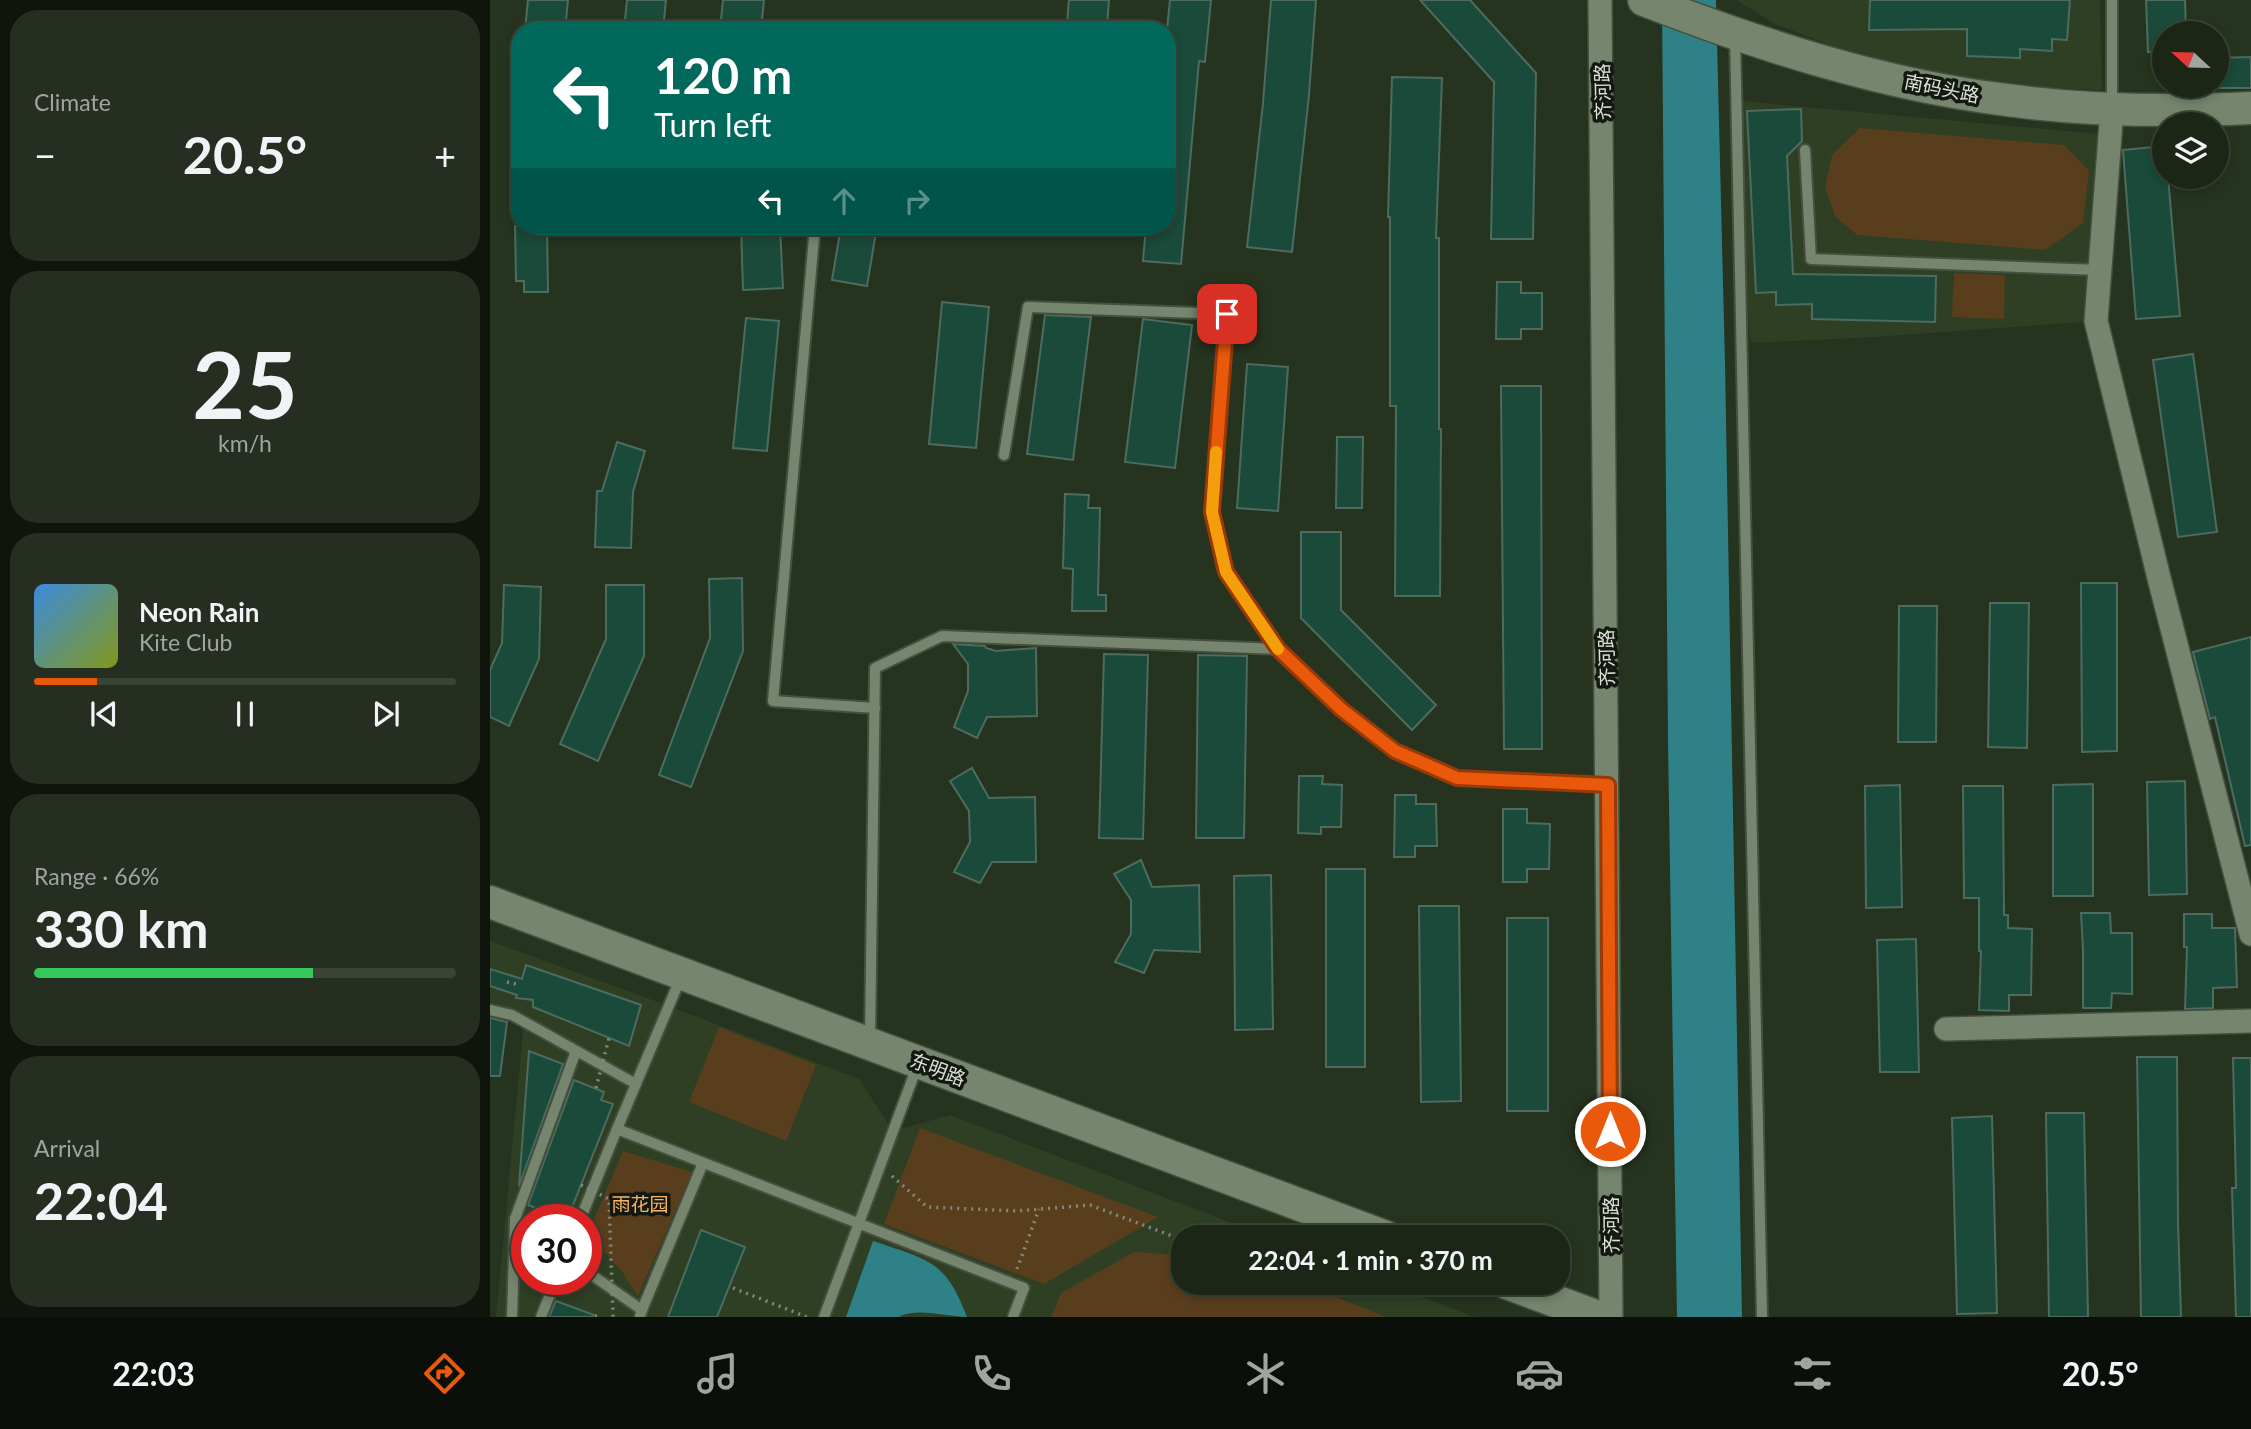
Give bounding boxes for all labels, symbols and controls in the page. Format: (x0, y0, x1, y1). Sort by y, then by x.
north arrow (2152, 21, 2230, 98)
map controls (2152, 21, 2229, 189)
text: 120 m (654, 46, 792, 104)
icon: left (539, 49, 630, 140)
street label: 齐河路 (1590, 63, 1614, 121)
street label: 南码头路 (1902, 69, 1982, 107)
text: Climate (34, 88, 111, 116)
text: Turn left (654, 105, 771, 144)
button: layers (2152, 112, 2229, 189)
text: 20.5° (183, 123, 307, 185)
text: − (34, 132, 56, 178)
text: + (434, 132, 456, 178)
icon: left (752, 182, 790, 220)
icon: ahead (825, 182, 863, 220)
icon: right (898, 182, 936, 220)
pin (1197, 284, 1257, 344)
icon: arrive (1208, 295, 1246, 333)
text: 25 (192, 329, 298, 438)
text: km/h (218, 429, 272, 457)
text: Neon Rain (139, 596, 259, 628)
text: Kite Club (139, 628, 232, 656)
street label: 齐河路 (1594, 629, 1618, 687)
icon: previous (85, 695, 123, 733)
icon: pause (226, 695, 264, 733)
icon: next (367, 695, 405, 733)
text: Range · 66% (34, 862, 159, 890)
text: 330 km (34, 897, 208, 959)
street label: 东明路 (907, 1048, 969, 1090)
position arrow (1573, 1094, 1647, 1168)
text: Arrival (34, 1134, 100, 1162)
text: 22:04 (34, 1169, 168, 1231)
park label: 雨花园 (611, 1192, 669, 1215)
street label: 齐河路 (1599, 1196, 1622, 1254)
speed limit sign: 30 (511, 1204, 602, 1295)
text: 22:04 · 1 min · 370 m (1248, 1244, 1493, 1276)
icon: directions (420, 1349, 469, 1398)
icon: music (693, 1349, 742, 1398)
icon: phone (967, 1349, 1016, 1398)
icon: climate (1241, 1349, 1290, 1398)
icon: car (1515, 1349, 1564, 1398)
icon: filters (1788, 1349, 1837, 1398)
text: 22:03 (112, 1354, 195, 1393)
text: 20.5° (2062, 1354, 2139, 1393)

